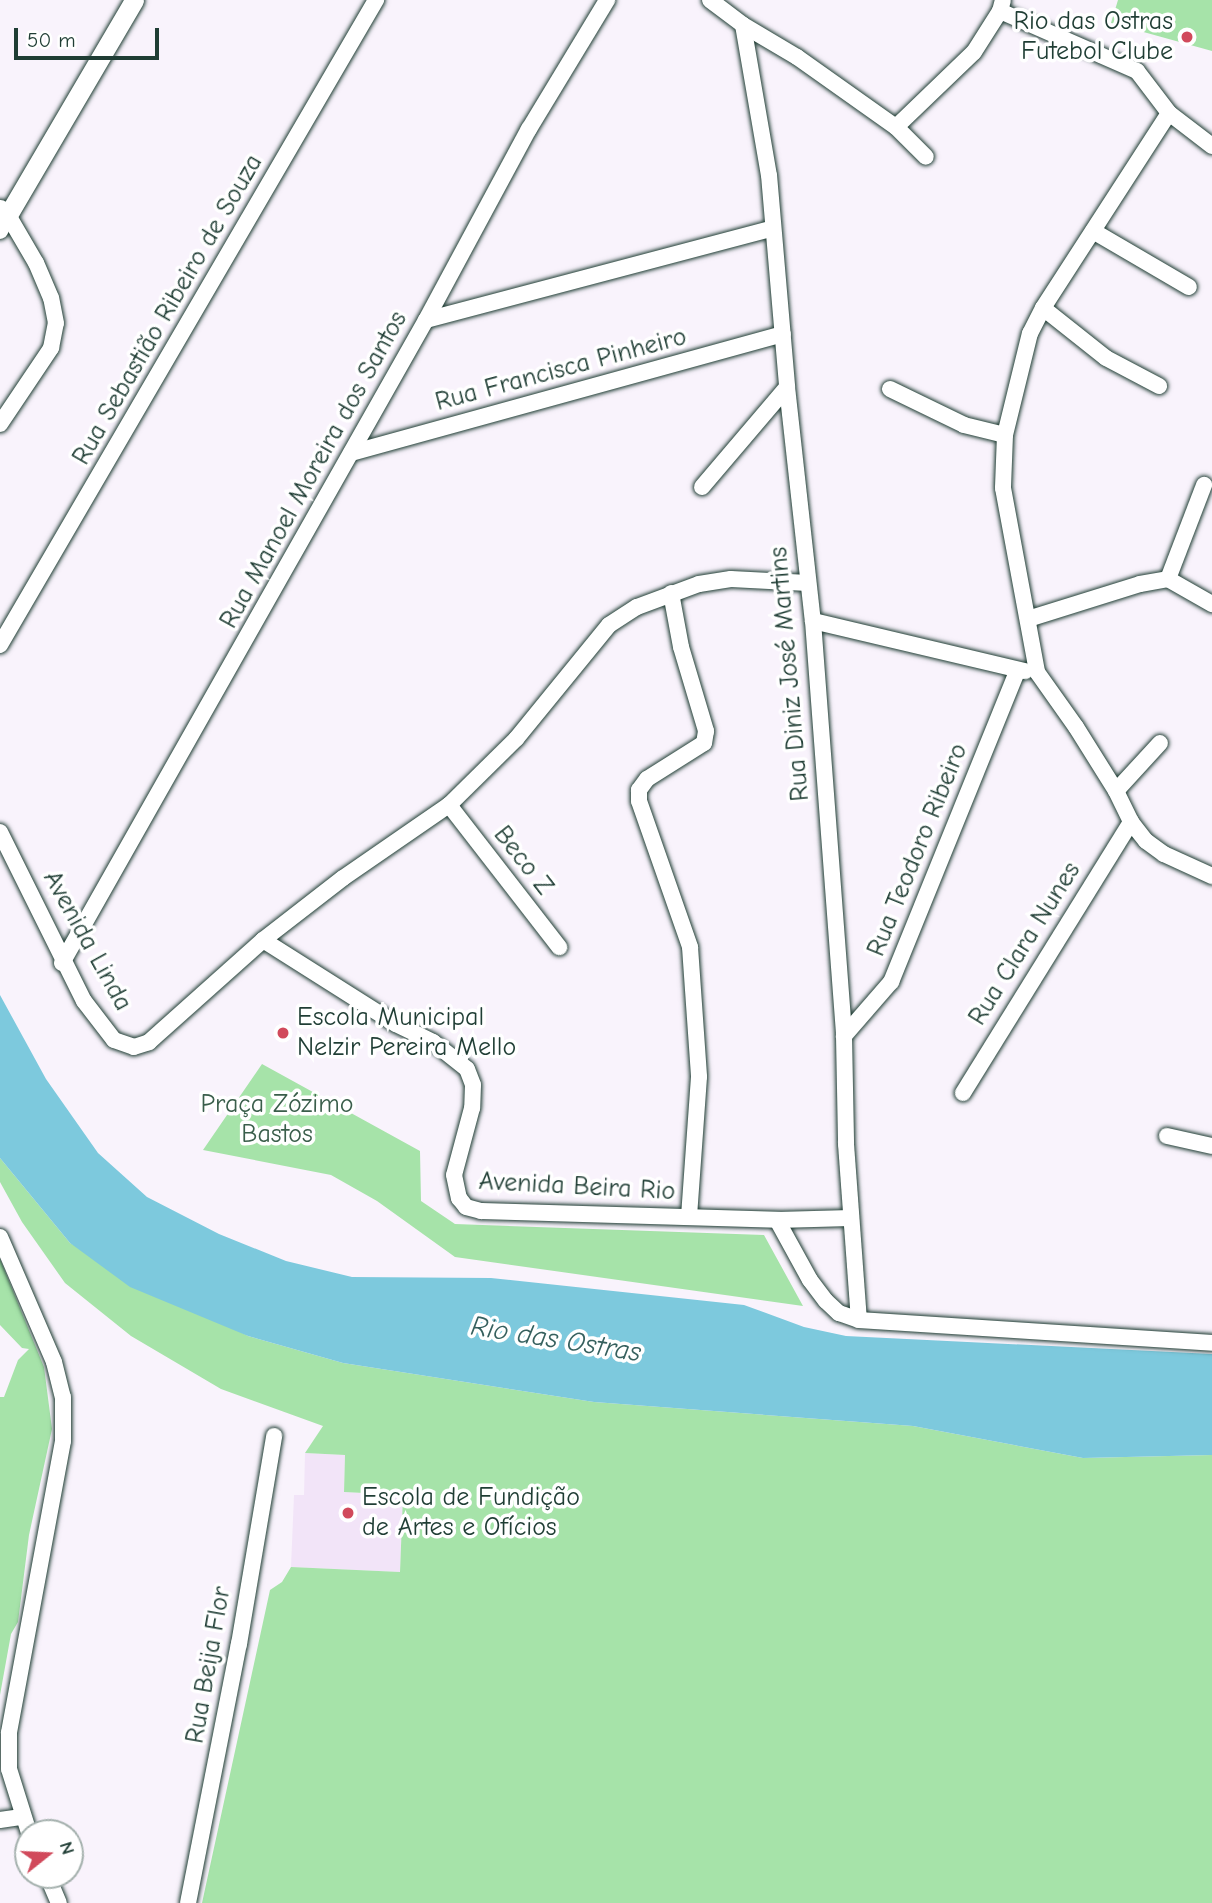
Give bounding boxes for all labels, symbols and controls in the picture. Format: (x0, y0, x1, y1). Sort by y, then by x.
place label: Rio das Ostras Futebol Clube (1013, 6, 1173, 68)
scale bar (18, 14, 163, 58)
text: 50 m (27, 28, 76, 52)
marker: Rio das Ostras Futebol Clube (1179, 29, 1195, 45)
street label: Rua Sebastião Ribeiro de Souza (66, 149, 270, 471)
street label: Rua Manoel Moreira dos Santos (214, 306, 414, 634)
street label: Rua Francisca Pinheiro (432, 321, 690, 419)
street label: Rua Diniz José Martins (763, 545, 817, 803)
street label: Rua Teodoro Ribeiro (861, 739, 975, 961)
street label: Beco Z (486, 820, 560, 902)
street label: Rua Clara Nunes (962, 857, 1088, 1031)
street label: Avenida Linda (36, 866, 138, 1016)
place label: Escola Municipal Nelzir Pereira Mello (297, 1002, 516, 1064)
marker: Escola Municipal Nelzir Pereira Mello (275, 1025, 291, 1041)
park label: Praça Zózimo Bastos (200, 1089, 354, 1150)
street label: Avenida Beira Rio (478, 1166, 676, 1208)
water label: Rio das Ostras (468, 1309, 644, 1369)
place label: Escola de Fundição de Artes e Ofícios (362, 1482, 580, 1544)
marker: Escola de Fundição de Artes e Ofícios (340, 1505, 356, 1521)
street label: Rua Beija Flor (180, 1584, 238, 1746)
north arrow (14, 1819, 84, 1889)
text: N (55, 1839, 79, 1857)

